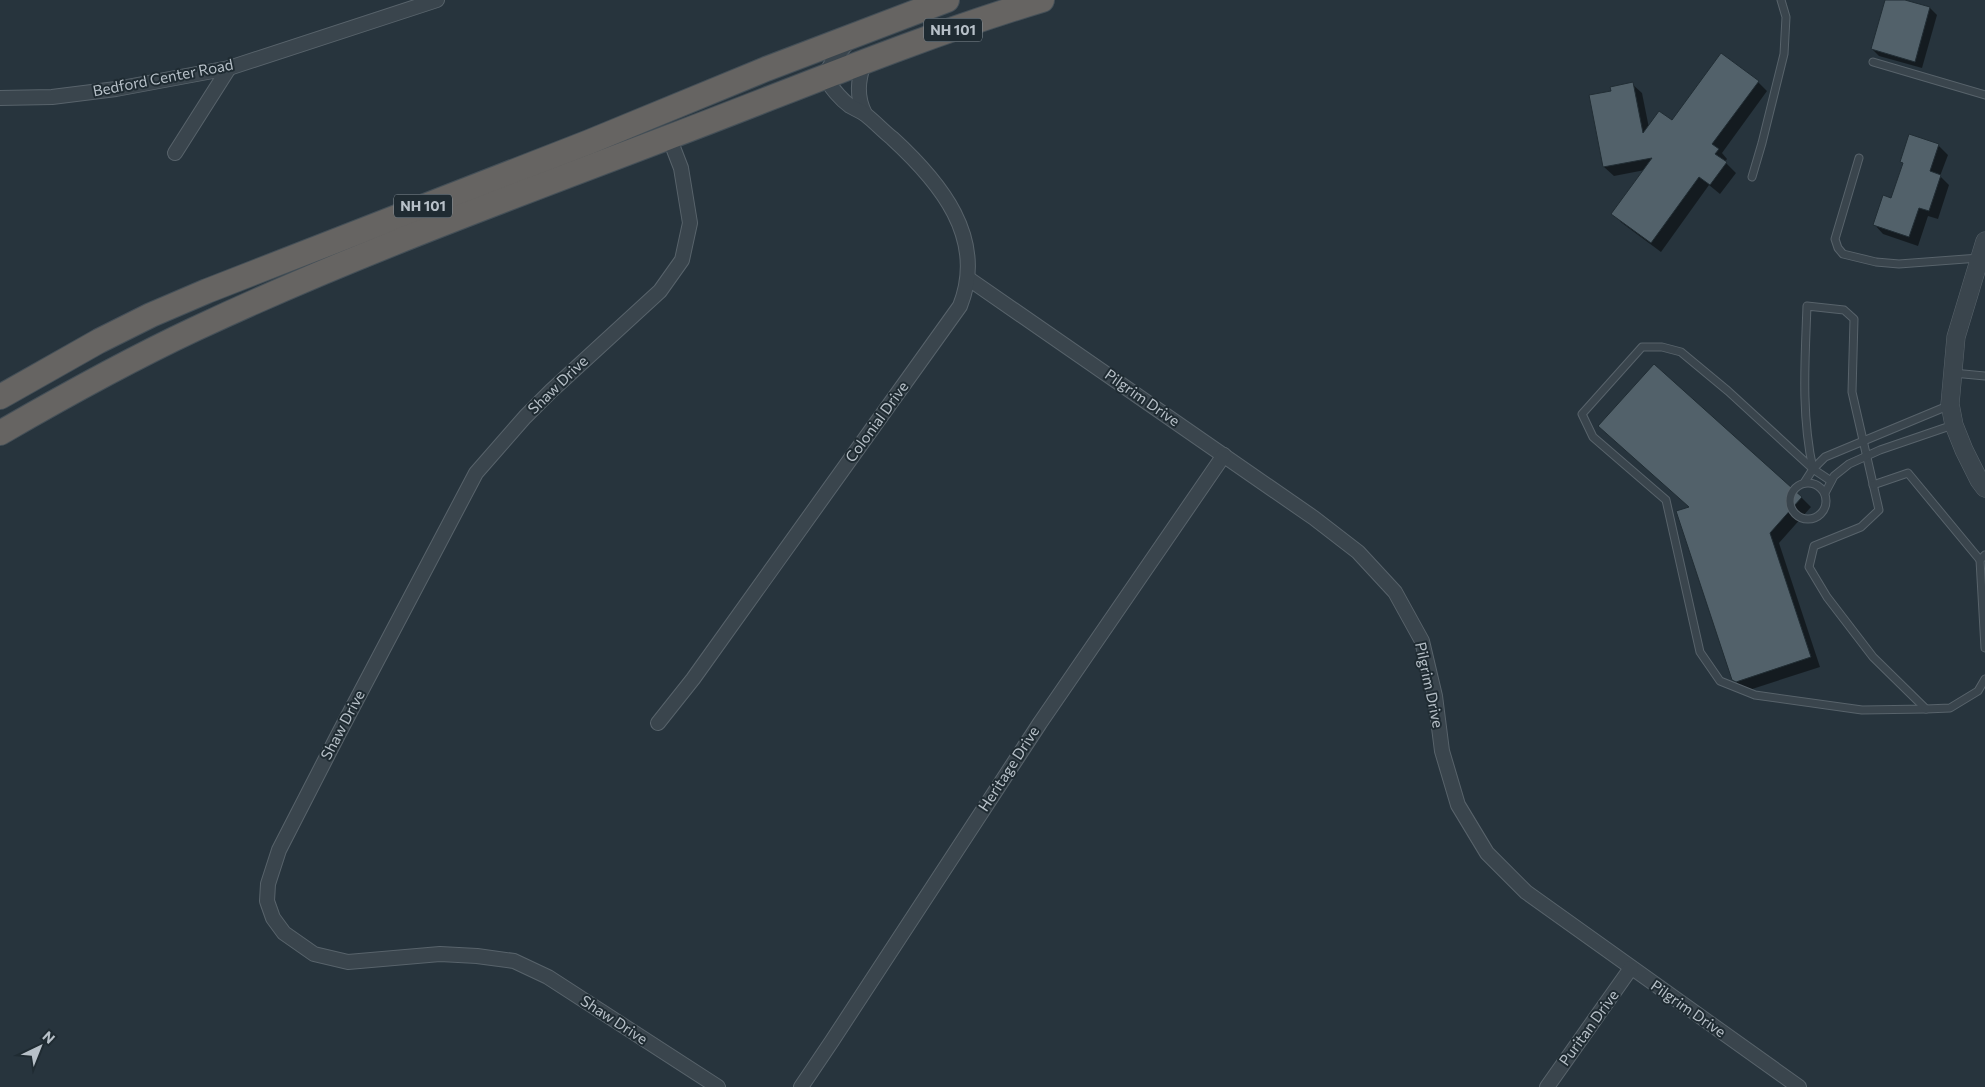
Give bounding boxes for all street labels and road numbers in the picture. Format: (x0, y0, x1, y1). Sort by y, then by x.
road number: NH 101 (924, 18, 982, 42)
street label: Bedford Center Road (91, 55, 235, 99)
road number: NH 101 (394, 195, 452, 218)
street label: Shaw Drive (524, 351, 591, 417)
street label: Pilgrim Drive (1102, 365, 1184, 430)
street label: Colonial Drive (841, 378, 912, 465)
street label: Pilgrim Drive (1412, 640, 1448, 729)
street label: Shaw Drive (316, 687, 368, 762)
street label: Heritage Drive (974, 722, 1042, 814)
street label: Pilgrim Drive (1648, 976, 1730, 1041)
street label: Puritan Drive (1555, 986, 1622, 1069)
street label: Shaw Drive (578, 991, 651, 1048)

